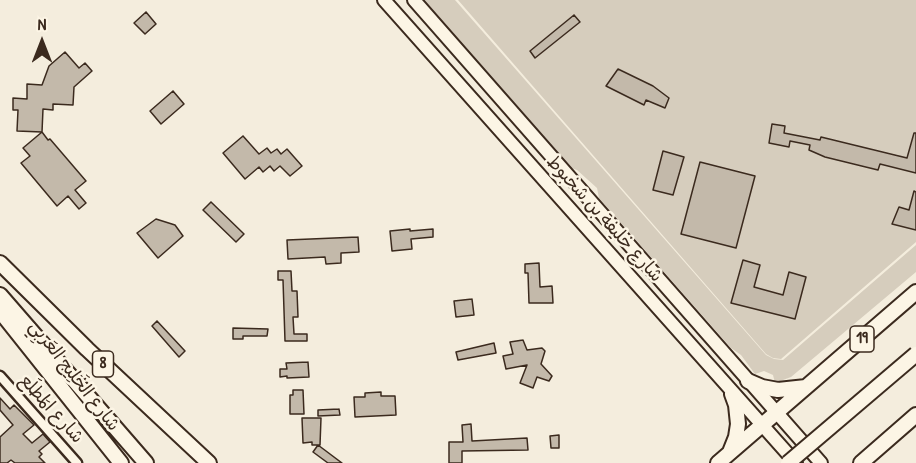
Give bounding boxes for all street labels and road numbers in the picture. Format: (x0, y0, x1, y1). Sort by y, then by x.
street label: شارع خليفة بن شخبوط (541, 151, 667, 287)
street label: شارع الخَلِيج العَربِي (24, 316, 124, 436)
road number: 19 (850, 326, 874, 352)
road number: 8 (92, 351, 114, 377)
street label: شارع المَطلَع (14, 370, 88, 448)

